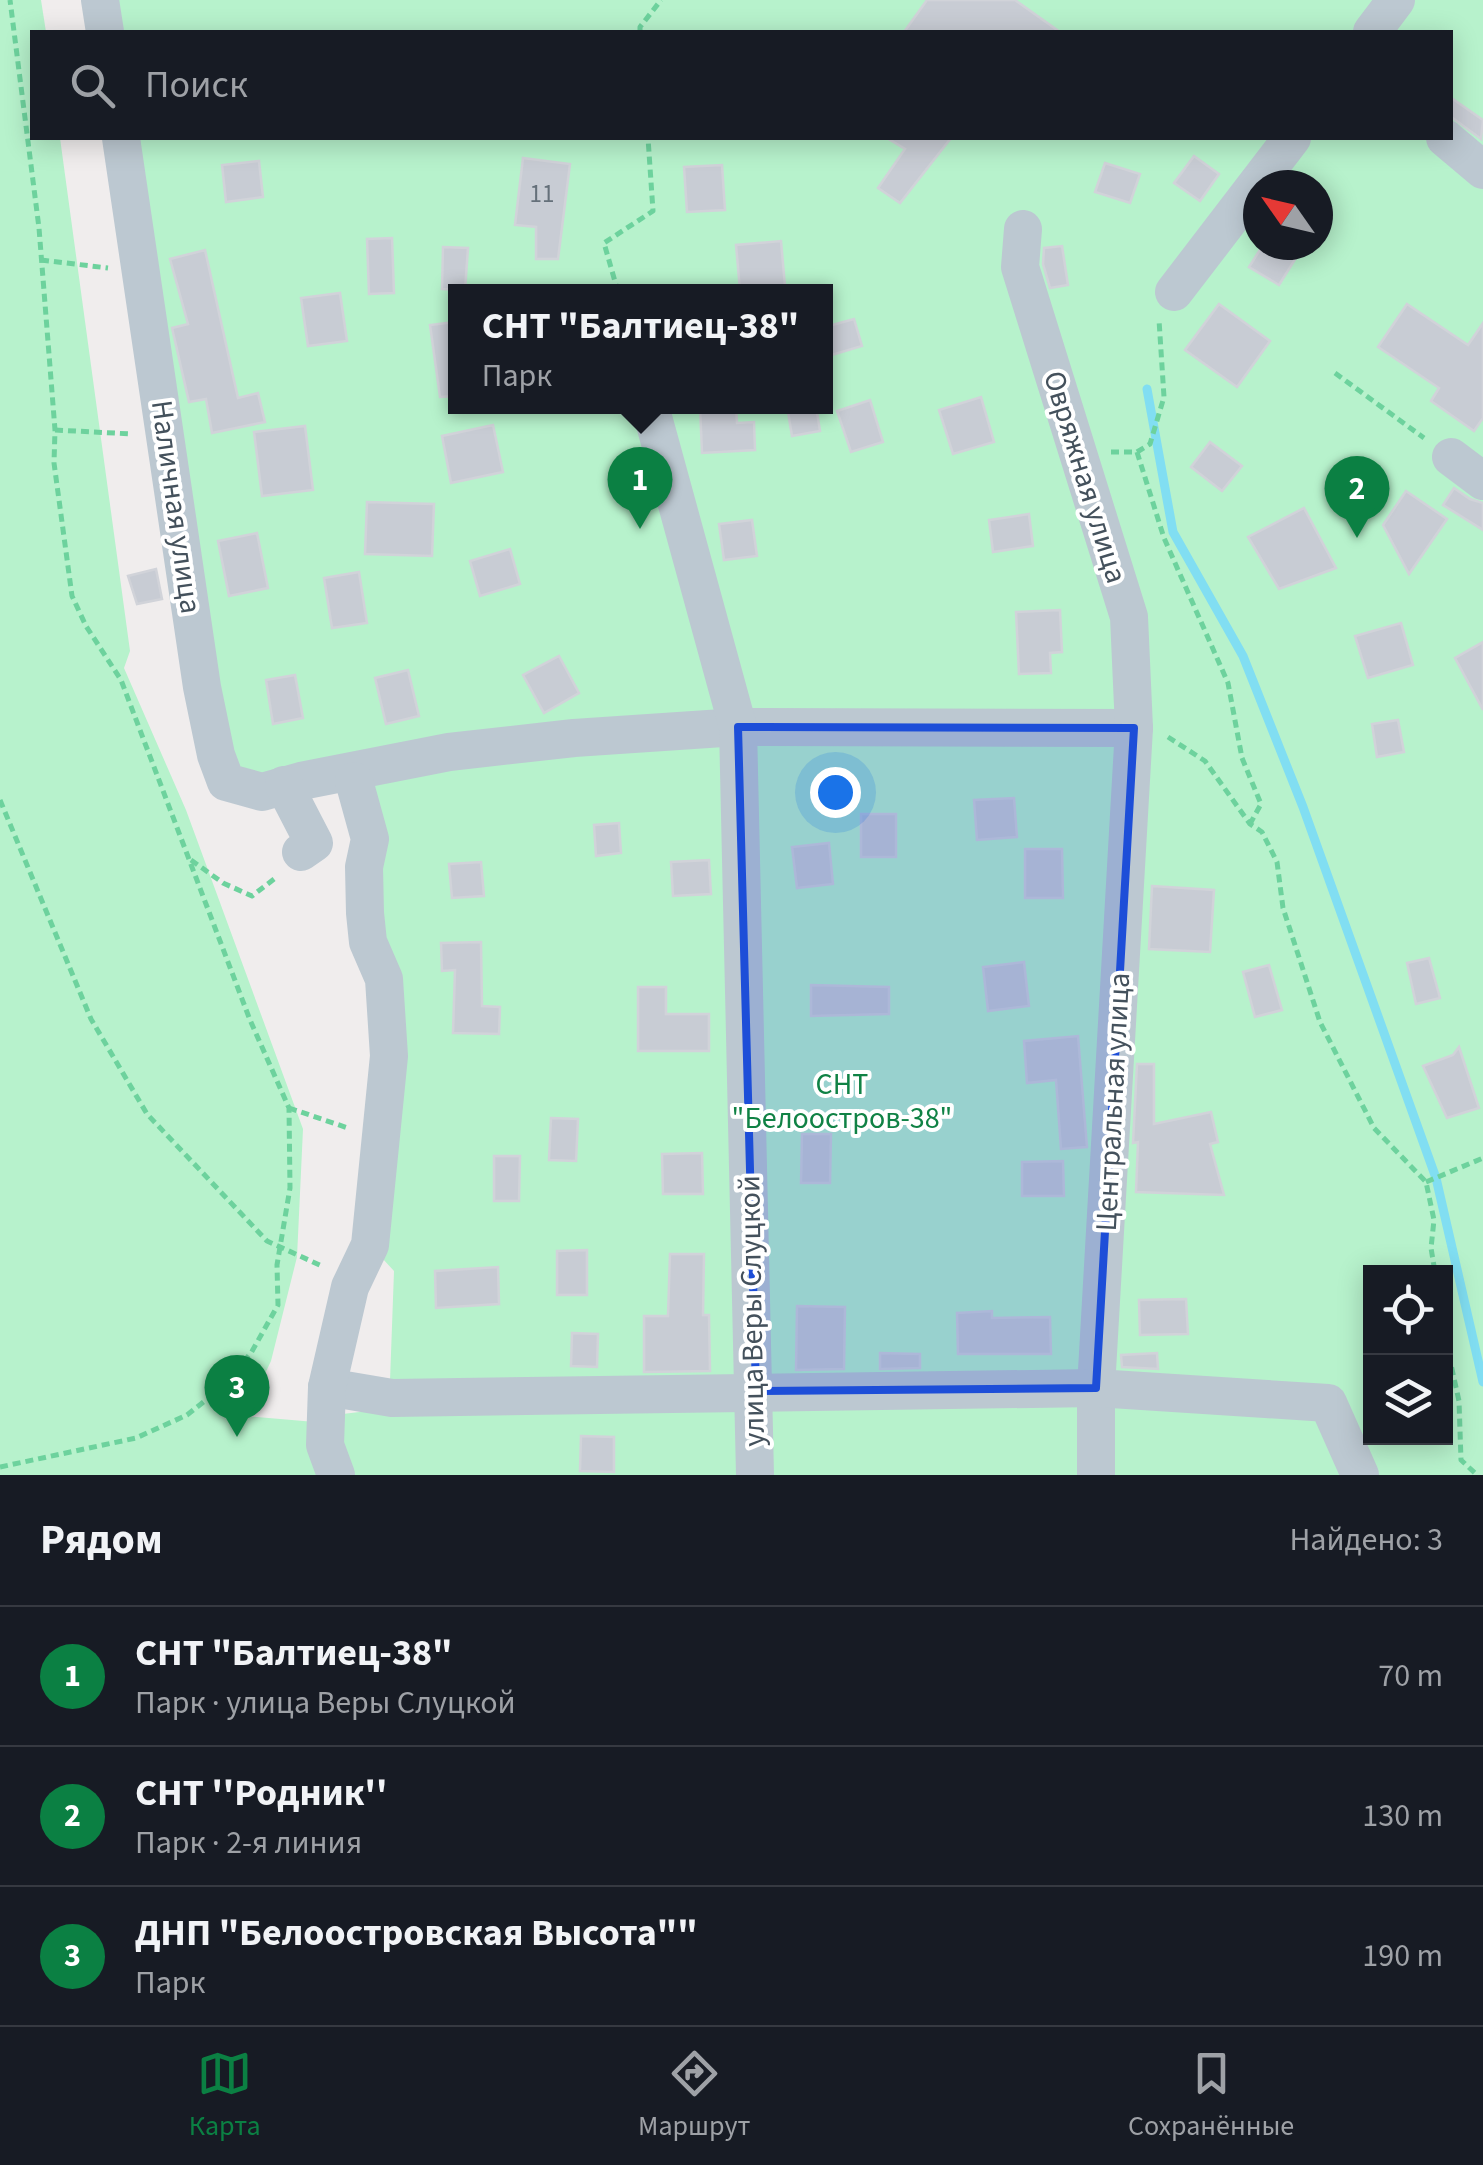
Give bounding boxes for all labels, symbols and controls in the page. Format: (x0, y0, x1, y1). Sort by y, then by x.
search box (30, 30, 1453, 140)
icon: search (65, 58, 120, 113)
text: Поиск (145, 58, 248, 112)
north arrow (1243, 170, 1333, 260)
house number: 11 (530, 176, 554, 212)
popup (448, 284, 833, 414)
text: СНТ "Балтиец-38" (482, 299, 799, 353)
text: Парк (482, 353, 552, 399)
street label: Овряжная улица (1032, 366, 1138, 588)
street label: Наличная улица (140, 398, 212, 616)
pin: 1 (608, 446, 672, 529)
pin: 2 (1324, 456, 1390, 538)
your location (810, 767, 861, 818)
street label: Центральная улица (1085, 971, 1141, 1233)
park label: СНТ "Белоостров-38" (732, 1063, 952, 1140)
street label: улица Веры Слуцкой (728, 1175, 776, 1447)
map controls (1363, 1265, 1453, 1445)
button: locate (1363, 1265, 1453, 1355)
pin: 3 (204, 1354, 270, 1437)
button: layers (1363, 1355, 1453, 1445)
text: Рядом (40, 1510, 163, 1570)
text: Найдено: 3 (1289, 1517, 1443, 1563)
text: СНТ "Балтиец-38" (135, 1626, 452, 1680)
text: 1 (64, 1653, 81, 1699)
text: 70 m (1378, 1653, 1443, 1699)
text: Парк · улица Веры Слуцкой (135, 1680, 516, 1726)
text: СНТ ''Родник'' (135, 1766, 387, 1820)
text: 2 (64, 1793, 81, 1839)
text: 130 m (1362, 1793, 1443, 1839)
text: Парк · 2-я линия (135, 1820, 362, 1866)
text: ДНП "Белоостровская Высота"" (135, 1906, 698, 1960)
text: 3 (64, 1933, 81, 1979)
text: 190 m (1362, 1933, 1443, 1979)
text: Парк (135, 1960, 205, 2006)
tab: Карта (189, 2046, 261, 2146)
tab: Маршрут (638, 2046, 750, 2146)
tab: Сохранённые (1128, 2046, 1294, 2146)

